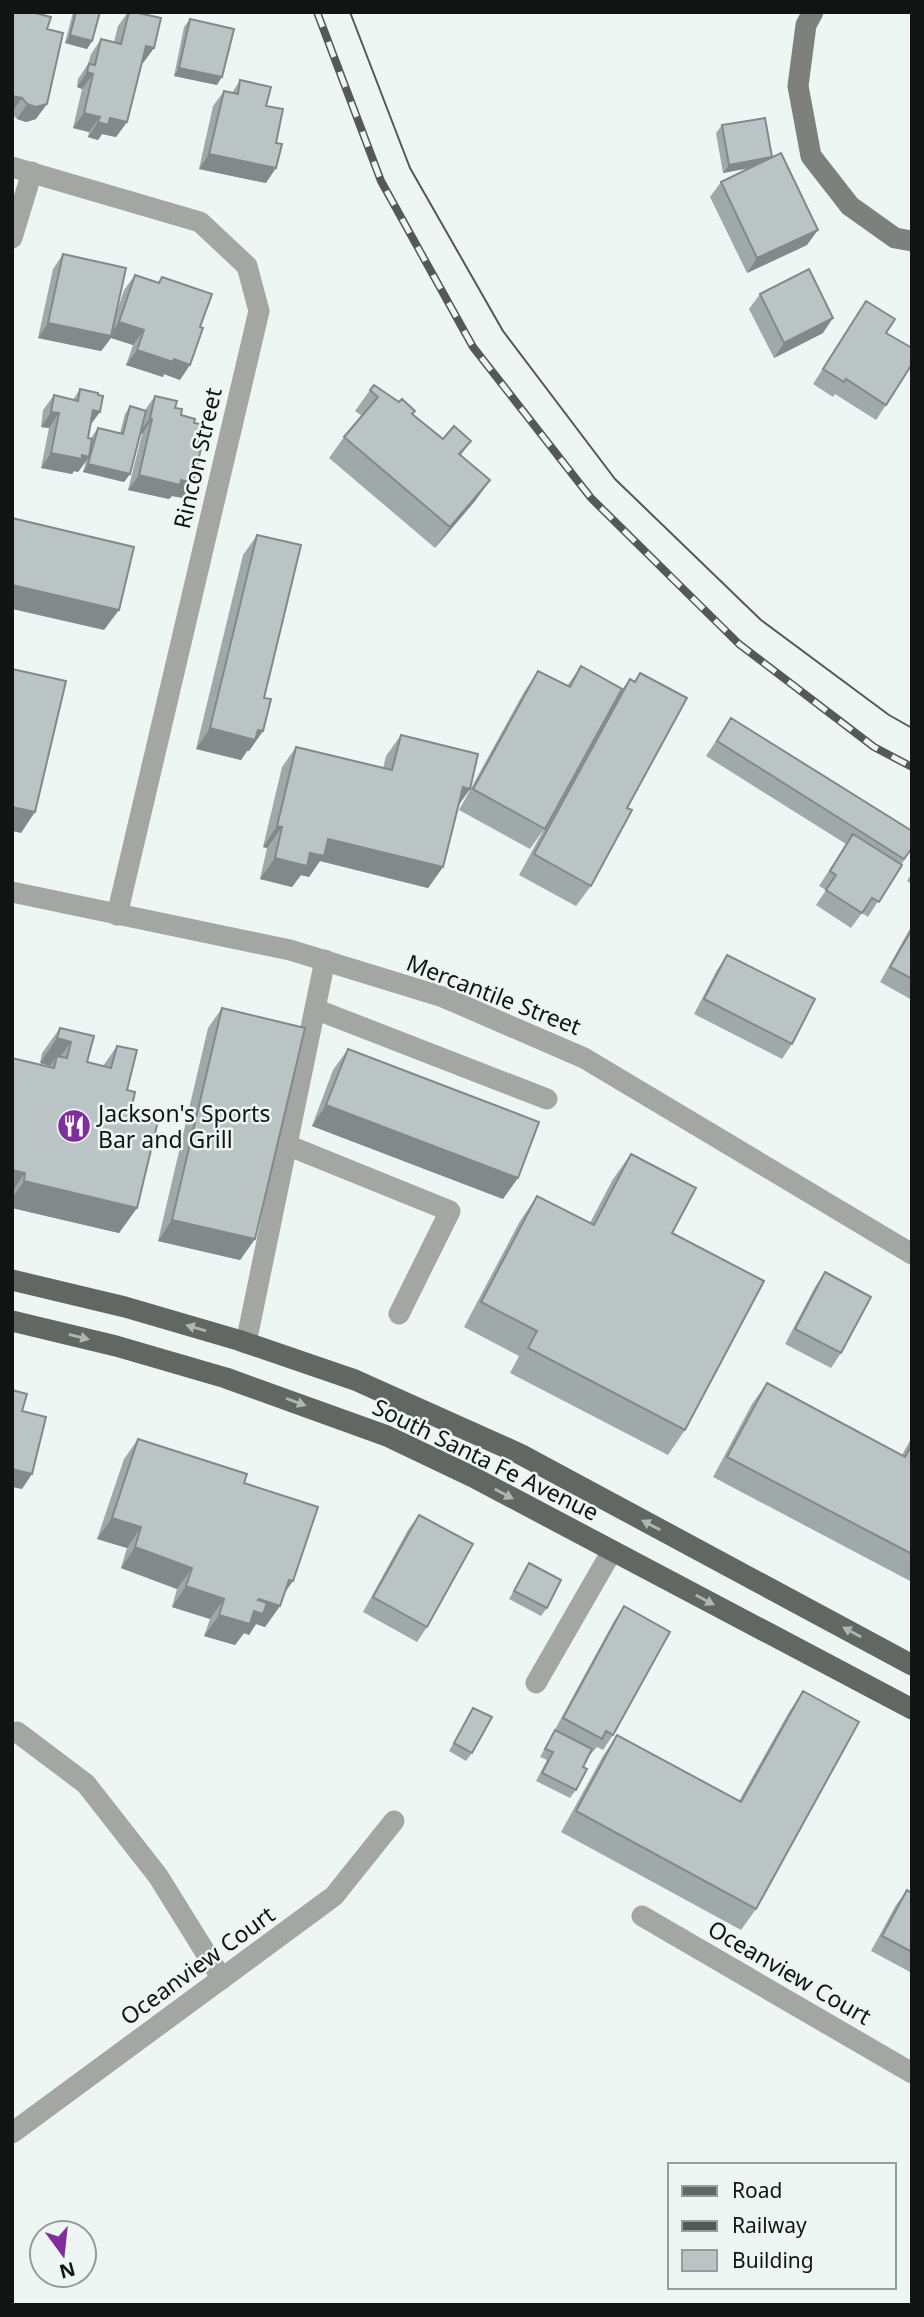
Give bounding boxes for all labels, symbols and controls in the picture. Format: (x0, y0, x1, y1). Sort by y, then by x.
street label: Rincon Street (165, 384, 229, 532)
street label: Mercantile Street (402, 946, 586, 1042)
place label: Jackson's Sports Bar and Grill (96, 1097, 270, 1155)
restaurant icon: Jackson's Sports Bar and Grill (55, 1107, 93, 1145)
one-way arrow (186, 1322, 207, 1332)
one-way arrow (68, 1332, 90, 1343)
street label: South Santa Fe Avenue (368, 1390, 604, 1528)
one-way arrow (286, 1397, 307, 1408)
one-way arrow (495, 1487, 515, 1499)
one-way arrow (641, 1519, 661, 1531)
one-way arrow (696, 1594, 715, 1606)
one-way arrow (841, 1627, 861, 1639)
street label: Oceanview Court (113, 1898, 281, 2032)
street label: Oceanview Court (702, 1912, 878, 2032)
legend (668, 2163, 896, 2289)
text: Road (732, 2176, 782, 2204)
text: Railway (732, 2211, 807, 2239)
north arrow (28, 2219, 98, 2289)
text: Building (732, 2246, 814, 2274)
text: N (57, 2256, 78, 2285)

